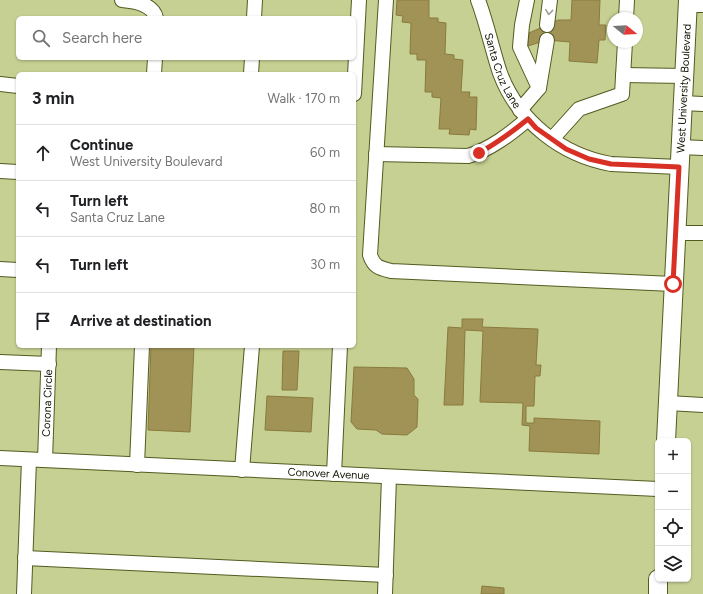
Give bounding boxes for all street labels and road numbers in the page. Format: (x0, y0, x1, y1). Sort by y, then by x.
street label: West University Boulevard (674, 24, 694, 153)
street label: Santa Cruz Lane (482, 32, 523, 111)
street label: Corona Circle (40, 369, 55, 437)
street label: Conover Avenue (287, 466, 370, 482)

